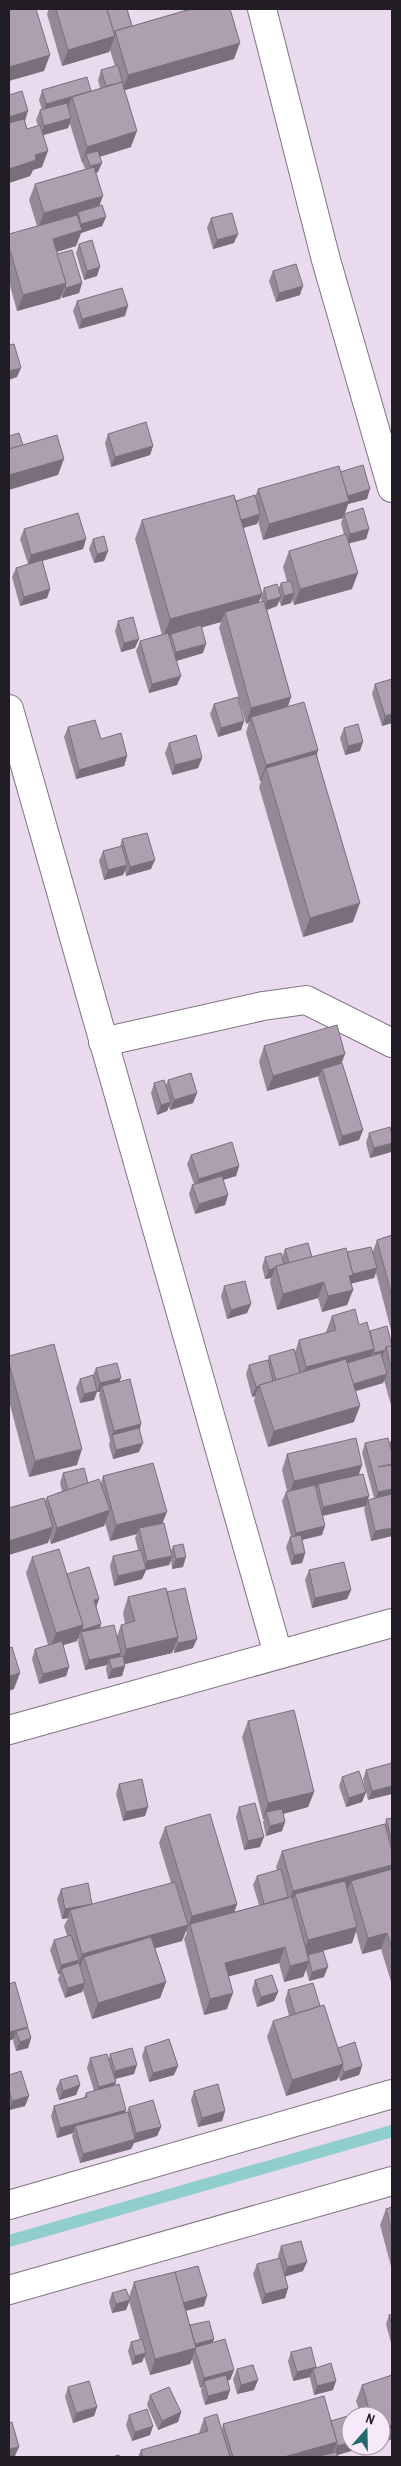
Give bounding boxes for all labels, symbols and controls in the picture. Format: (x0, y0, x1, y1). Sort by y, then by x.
north arrow (341, 2406, 391, 2456)
text: N (363, 2409, 377, 2429)

